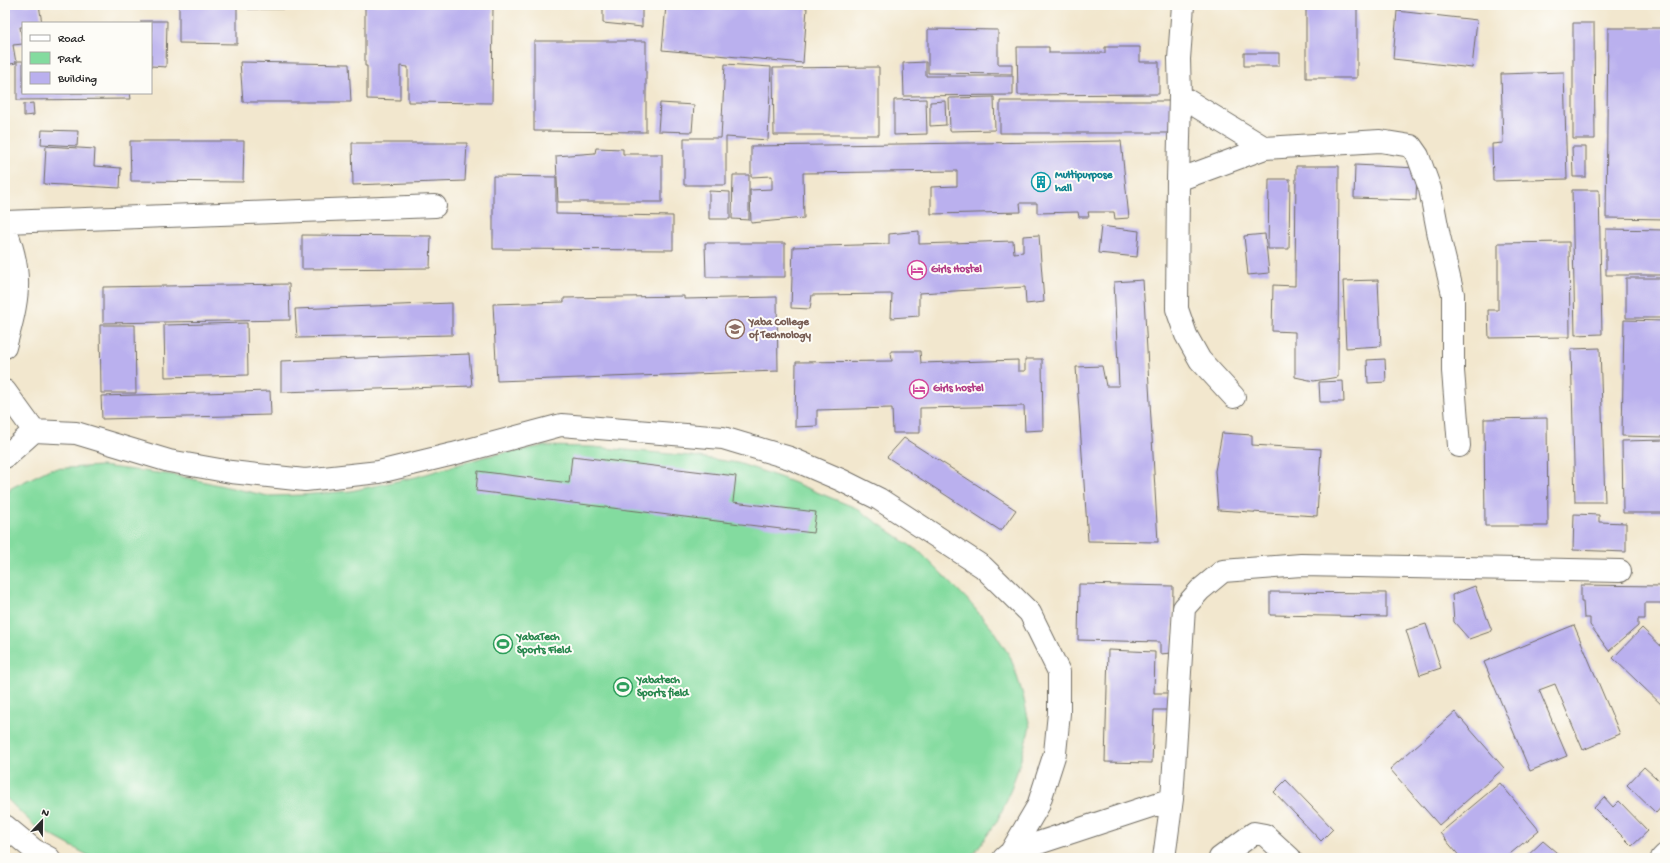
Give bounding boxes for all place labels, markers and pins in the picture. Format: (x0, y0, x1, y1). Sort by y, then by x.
place label: Multipurpose hall (1055, 169, 1114, 195)
building icon: Multipurpose hall (1030, 171, 1052, 193)
hotel icon: Girls Hostel (906, 259, 928, 281)
place label: Girls Hostel (931, 263, 983, 276)
place label: Yaba College of Technology (747, 317, 812, 343)
school or university icon: Yaba College of Technology (724, 318, 746, 340)
hotel icon: Girls hostel (908, 378, 930, 400)
place label: Girls hostel (933, 382, 984, 395)
place label: YabaTech Sports Field (515, 632, 572, 657)
sports icon: YabaTech Sports Field (492, 633, 514, 655)
place label: Yabatech Sports field (635, 674, 690, 700)
sports icon: Yabatech Sports field (612, 676, 634, 698)

